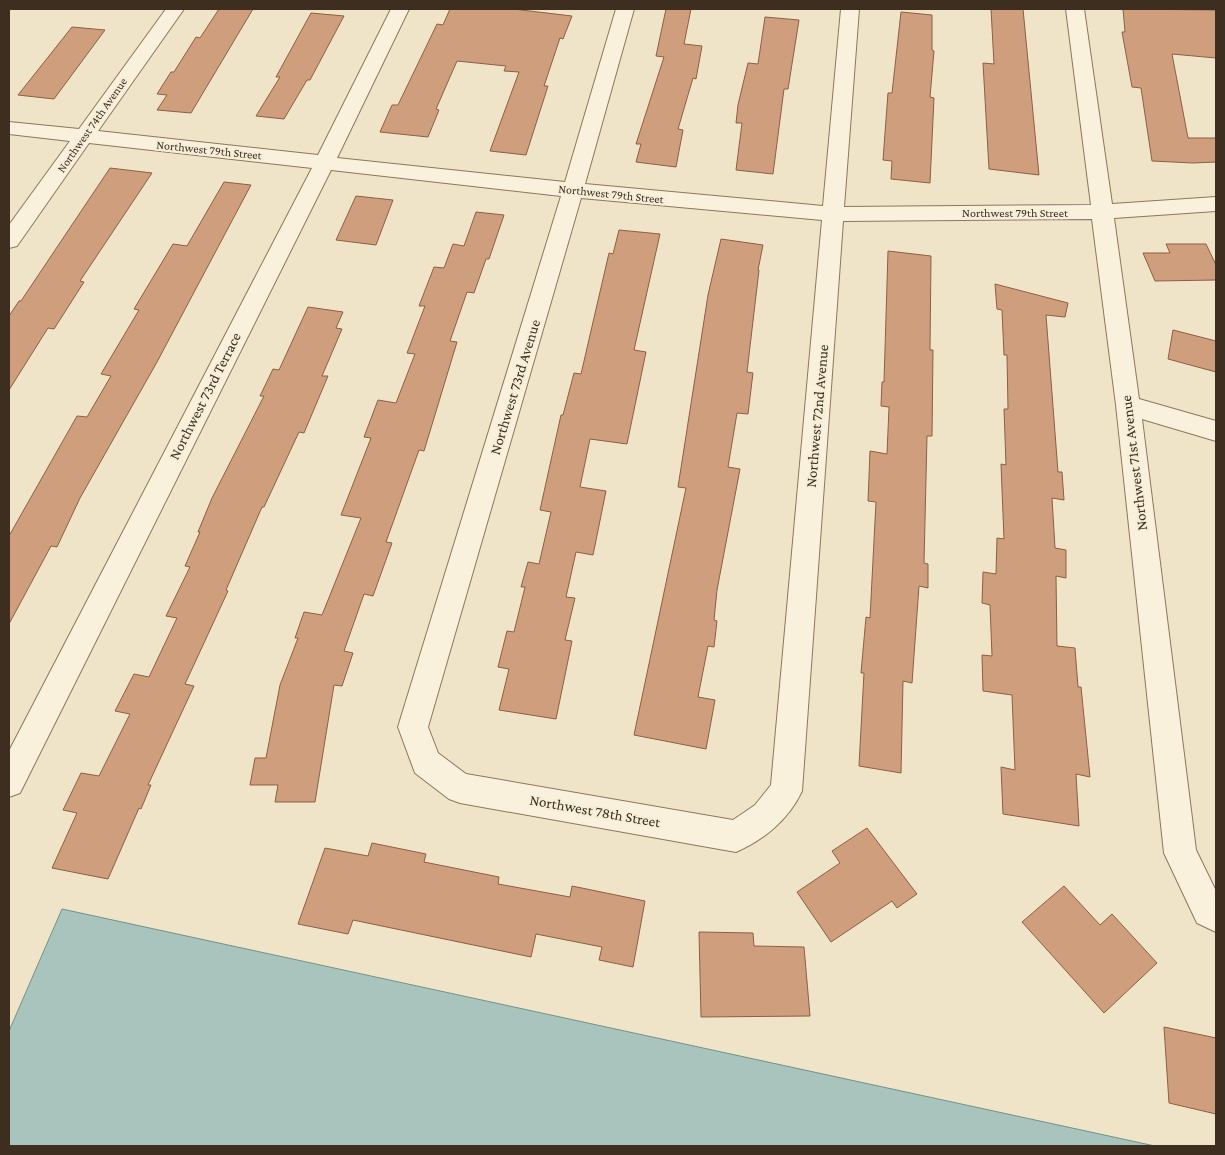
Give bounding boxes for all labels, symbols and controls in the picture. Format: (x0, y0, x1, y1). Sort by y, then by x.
street label: Northwest 74th Avenue (54, 75, 130, 175)
street label: Northwest 79th Street (156, 138, 263, 163)
street label: Northwest 79th Street (558, 182, 665, 207)
street label: Northwest 79th Street (962, 206, 1069, 220)
street label: Northwest 73rd Avenue (487, 317, 543, 457)
street label: Northwest 73rd Terrace (166, 329, 244, 462)
street label: Northwest 72nd Avenue (803, 343, 831, 488)
street label: Northwest 71st Avenue (1118, 394, 1150, 532)
street label: Northwest 78th Street (528, 792, 663, 831)

